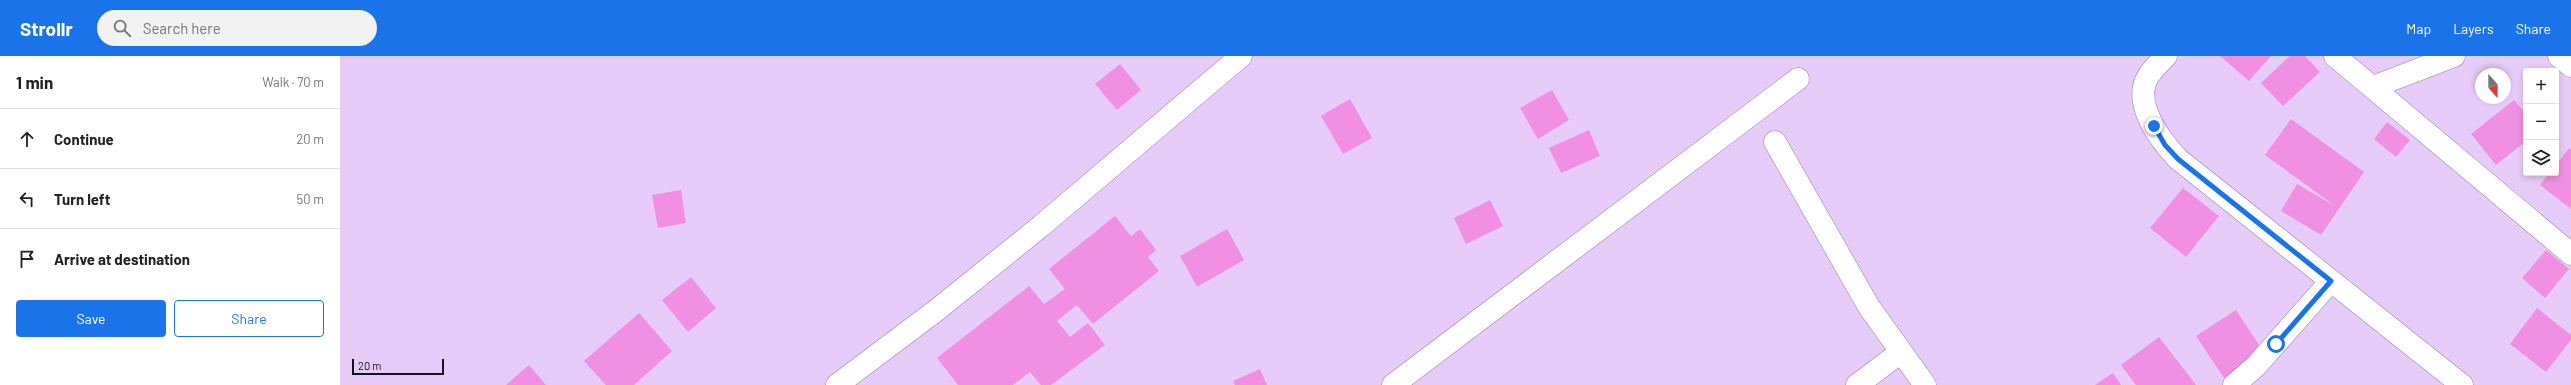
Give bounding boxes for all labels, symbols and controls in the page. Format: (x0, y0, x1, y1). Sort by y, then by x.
search box (97, 10, 377, 46)
text: Strollr (20, 17, 73, 40)
icon: search (111, 17, 133, 39)
text: Search here (143, 19, 221, 37)
text: Map (2406, 20, 2431, 37)
text: Layers (2453, 20, 2494, 37)
text: Share (2516, 20, 2551, 37)
north arrow (2475, 68, 2511, 104)
map controls (2523, 68, 2559, 176)
button: + (2523, 68, 2559, 104)
text: 1 min (16, 72, 53, 92)
text: Walk · 70 m (262, 74, 324, 90)
button: − (2523, 104, 2559, 140)
route end (2145, 117, 2163, 135)
icon: ahead (16, 128, 38, 150)
text: Continue (54, 130, 114, 148)
text: 20 m (296, 131, 324, 147)
button: layers (2523, 140, 2559, 176)
icon: left (16, 188, 38, 210)
text: Turn left (54, 190, 110, 208)
text: 50 m (297, 191, 324, 207)
icon: arrive (16, 248, 38, 270)
text: Arrive at destination (54, 250, 190, 268)
button: Save (16, 300, 166, 337)
button: Share (174, 300, 324, 337)
route start (2267, 335, 2285, 353)
scale bar (352, 357, 444, 376)
text: 20 m (358, 359, 381, 372)

